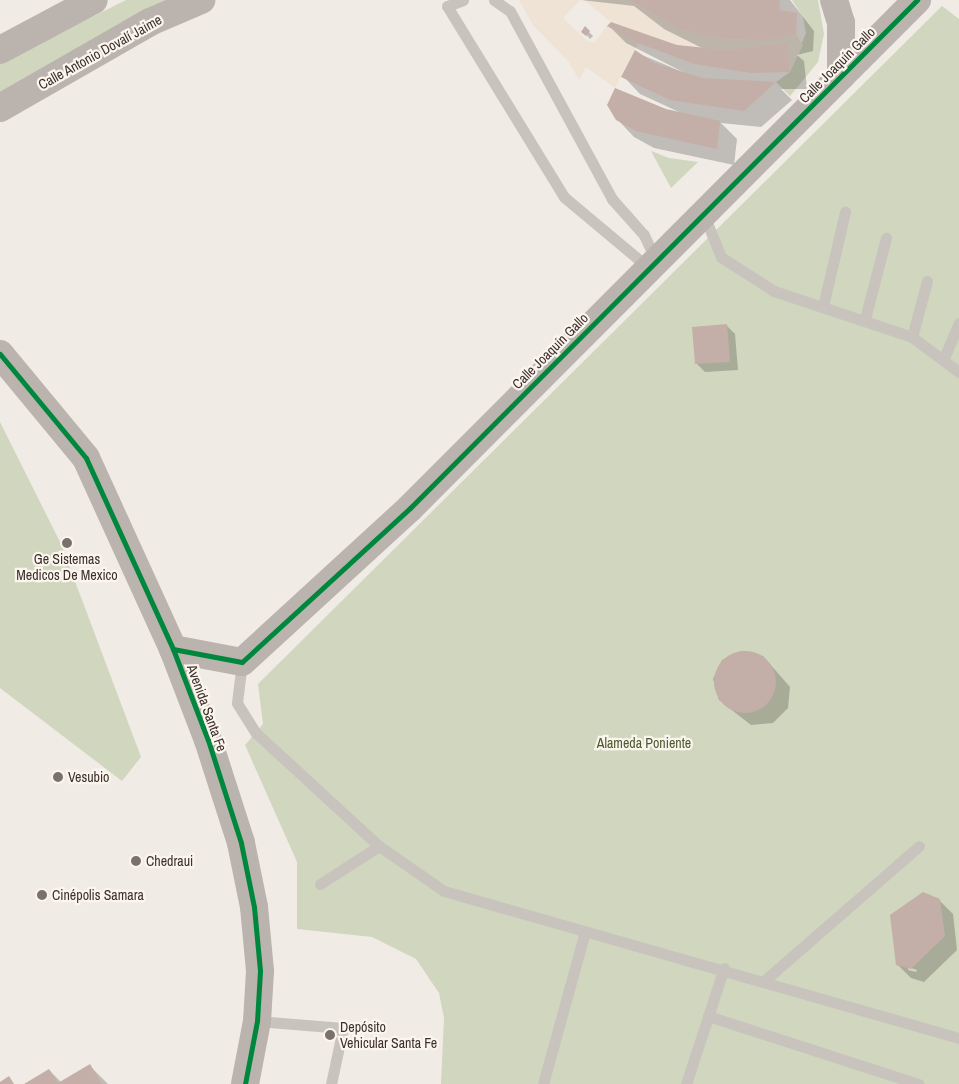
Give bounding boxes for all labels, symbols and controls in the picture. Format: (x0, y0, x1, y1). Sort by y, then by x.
street label: Calle Antonio Dovalí Jaime (35, 11, 165, 93)
street label: Calle Joaquín Gallo (796, 24, 878, 106)
street label: Calle Joaquín Gallo (509, 310, 591, 392)
marker: Ge Sistemas Medicos De Mexico (61, 537, 73, 549)
place label: Ge Sistemas Medicos De Mexico (16, 551, 118, 584)
street label: Avenida Santa Fe (184, 662, 230, 754)
park label: Alameda Poniente (597, 735, 691, 751)
place label: Vesubio (68, 769, 109, 785)
marker: Vesubio (52, 771, 64, 783)
place label: Chedraui (146, 853, 193, 869)
marker: Chedraui (130, 855, 142, 867)
place label: Cinépolis Samara (52, 887, 144, 903)
marker: Cinépolis Samara (36, 889, 48, 901)
place label: Depósito Vehicular Santa Fe (340, 1019, 437, 1052)
marker: Depósito Vehicular Santa Fe (324, 1029, 336, 1041)

